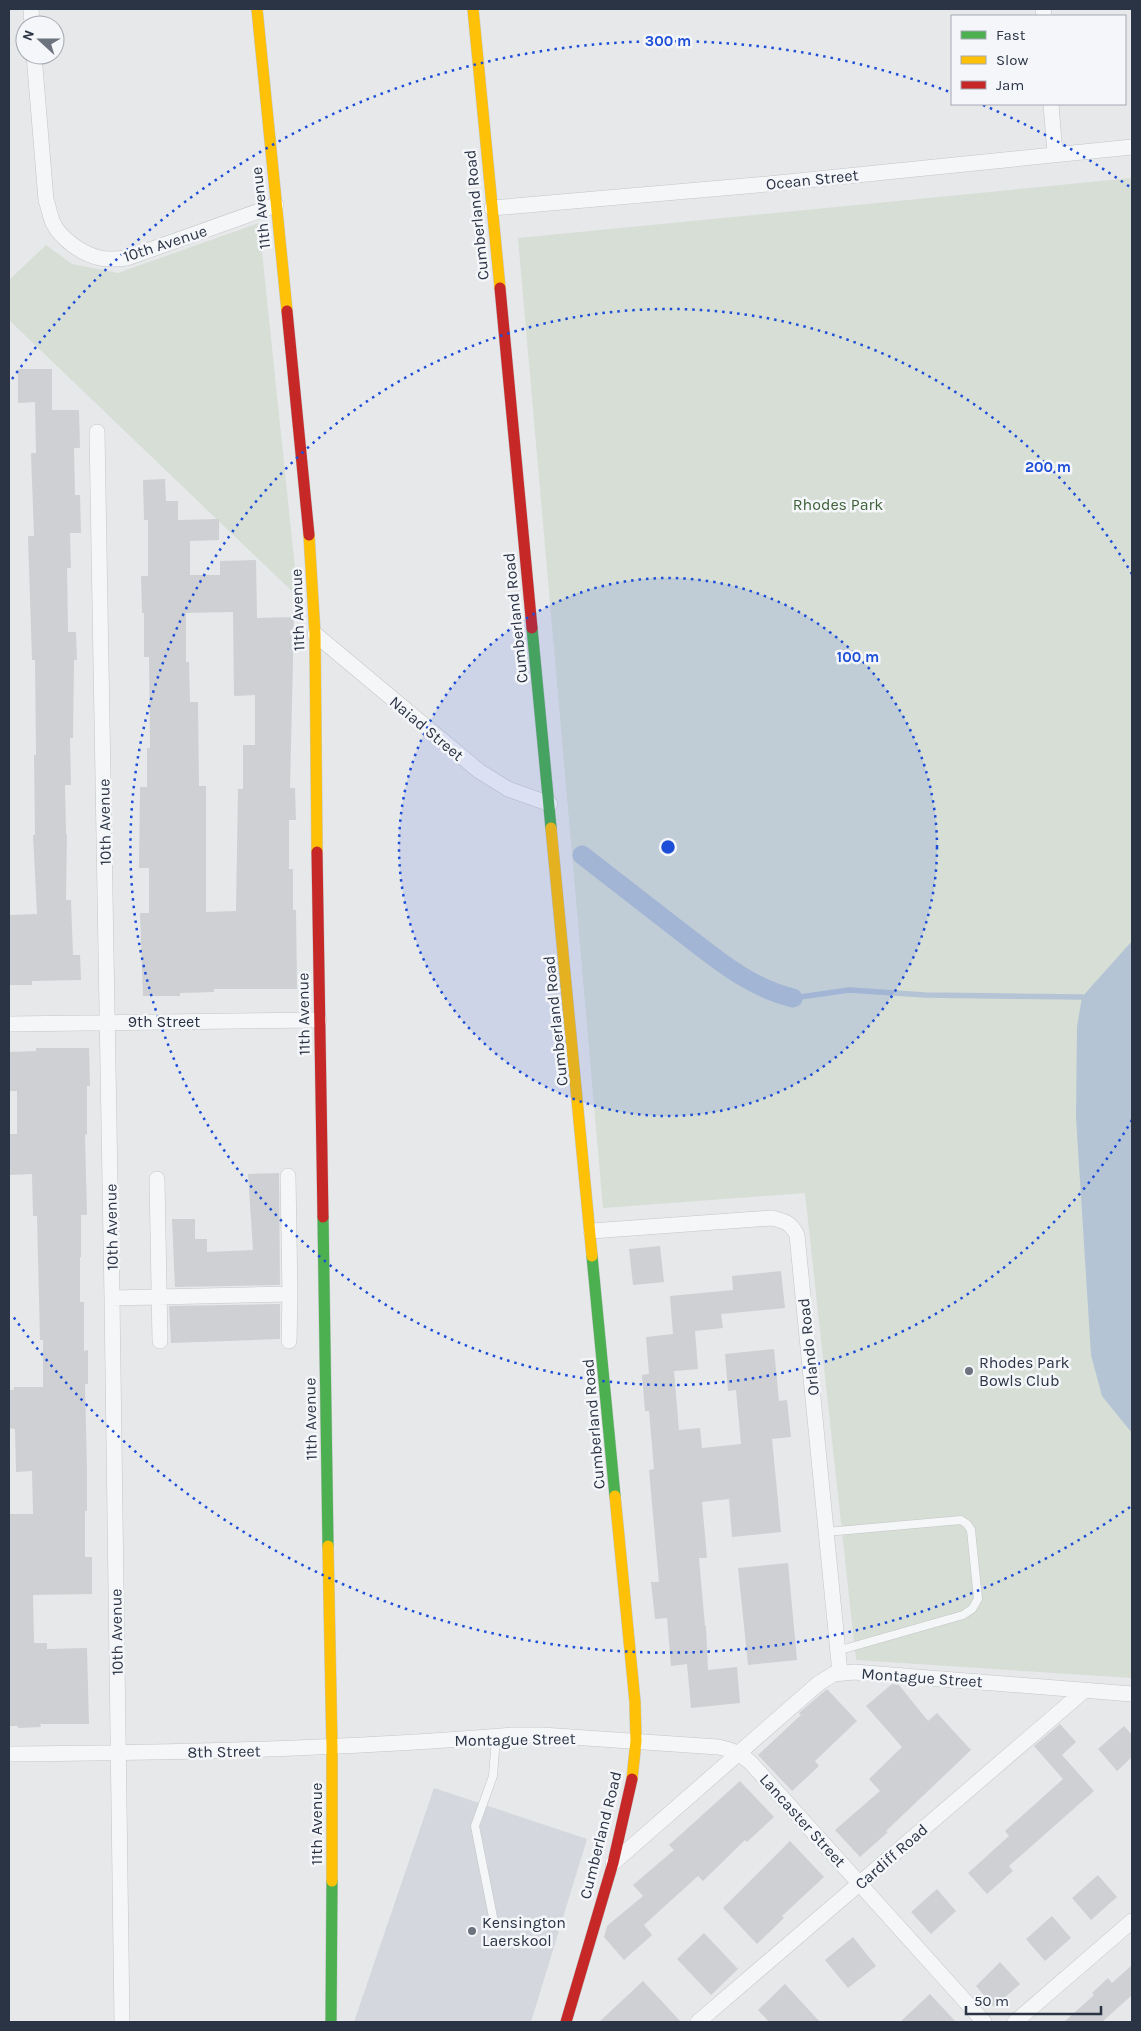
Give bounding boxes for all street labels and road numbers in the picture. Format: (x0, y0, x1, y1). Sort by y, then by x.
street label: Cumberland Road (460, 149, 493, 281)
street label: Ocean Street (765, 165, 859, 194)
street label: 11th Avenue (247, 166, 274, 250)
street label: 10th Avenue (121, 221, 209, 266)
street label: Cumberland Road (499, 552, 532, 684)
street label: 11th Avenue (287, 568, 308, 652)
street label: Naiad Street (386, 692, 467, 765)
street label: 10th Avenue (94, 778, 115, 866)
street label: Cumberland Road (539, 955, 572, 1087)
street label: 11th Avenue (293, 972, 314, 1056)
street label: 9th Street (128, 1012, 200, 1031)
street label: 10th Avenue (101, 1183, 122, 1271)
street label: Orlando Road (794, 1297, 823, 1397)
street label: Cumberland Road (578, 1358, 609, 1490)
street label: 11th Avenue (300, 1377, 321, 1461)
street label: 10th Avenue (106, 1588, 127, 1676)
street label: Montague Street (861, 1664, 983, 1691)
street label: Montague Street (454, 1729, 576, 1750)
street label: 8th Street (187, 1741, 261, 1762)
street label: Cumberland Road (575, 1769, 626, 1901)
street label: Lancaster Street (756, 1770, 850, 1871)
street label: 11th Avenue (307, 1783, 326, 1865)
street label: Cardiff Road (851, 1820, 932, 1893)

